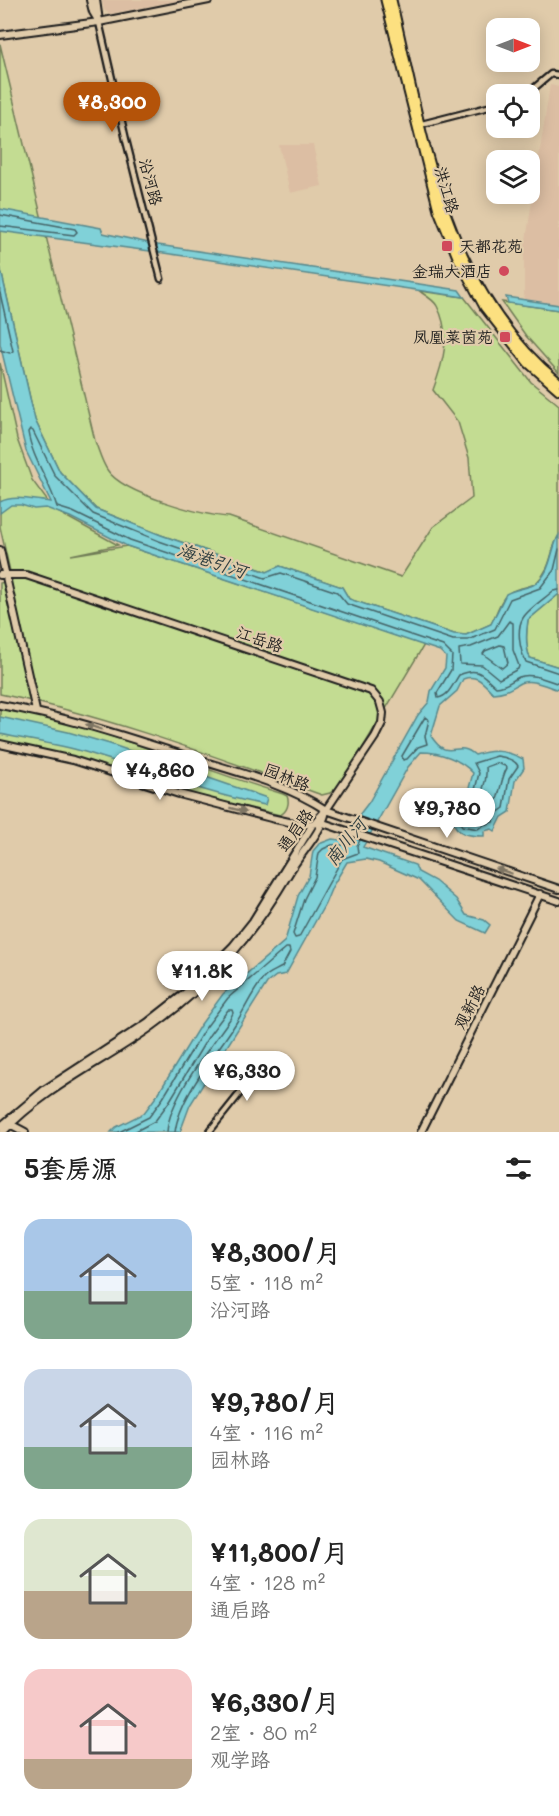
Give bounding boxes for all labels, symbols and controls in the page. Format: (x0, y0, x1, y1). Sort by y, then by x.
north arrow (486, 18, 540, 72)
map controls (486, 18, 540, 204)
pin: ¥8,300 (63, 82, 161, 133)
button: locate (486, 84, 540, 138)
text: ¥8,300 (77, 88, 147, 114)
button: layers (486, 150, 540, 204)
street label: 沿河路 (135, 156, 168, 208)
street label: 洪江路 (431, 164, 464, 216)
place label: 天都花苑 (459, 235, 523, 256)
marker: 天都花苑 (440, 239, 454, 253)
place label: 金瑞大酒店 (412, 260, 492, 281)
marker: 金瑞大酒店 (497, 264, 511, 278)
place label: 凤凰莱茵苑 (413, 326, 493, 347)
marker: 凤凰莱茵苑 (498, 330, 512, 344)
water label: 海港引河 (174, 537, 253, 584)
street label: 江岳路 (234, 621, 286, 656)
one-way arrow (85, 721, 103, 731)
pin: ¥4,860 (111, 750, 209, 801)
text: ¥4,860 (125, 756, 195, 782)
street label: 园林路 (261, 758, 313, 795)
pin: ¥9,780 (398, 788, 496, 839)
text: ¥9,780 (413, 794, 481, 820)
street label: 通启路 (272, 804, 317, 855)
one-way arrow (229, 806, 247, 815)
water label: 南川河 (319, 811, 373, 870)
one-way arrow (495, 865, 513, 875)
pin: ¥11.8K (153, 951, 251, 1002)
text: ¥11.8K (171, 957, 233, 983)
street label: 观新路 (448, 981, 489, 1033)
pin: ¥6,330 (198, 1051, 296, 1102)
text: ¥6,330 (213, 1057, 281, 1083)
text: 5套房源 (24, 1151, 117, 1185)
icon: filters (502, 1152, 535, 1185)
text: ¥8,300/月 (210, 1235, 341, 1269)
icon: home (72, 1243, 144, 1315)
text: 5室 · 118 m² (210, 1269, 323, 1295)
text: 沿河路 (210, 1296, 270, 1322)
text: ¥9,780/月 (210, 1385, 339, 1419)
icon: home (72, 1393, 144, 1465)
text: 4室 · 116 m² (210, 1419, 323, 1445)
text: 园林路 (210, 1446, 270, 1472)
text: ¥11,800/月 (210, 1535, 349, 1569)
icon: home (72, 1543, 144, 1615)
text: 4室 · 128 m² (210, 1569, 325, 1595)
text: 通启路 (210, 1596, 270, 1622)
text: ¥6,330/月 (210, 1685, 340, 1719)
icon: home (72, 1693, 144, 1765)
text: 2室 · 80 m² (210, 1719, 317, 1745)
text: 观学路 (210, 1746, 270, 1772)

